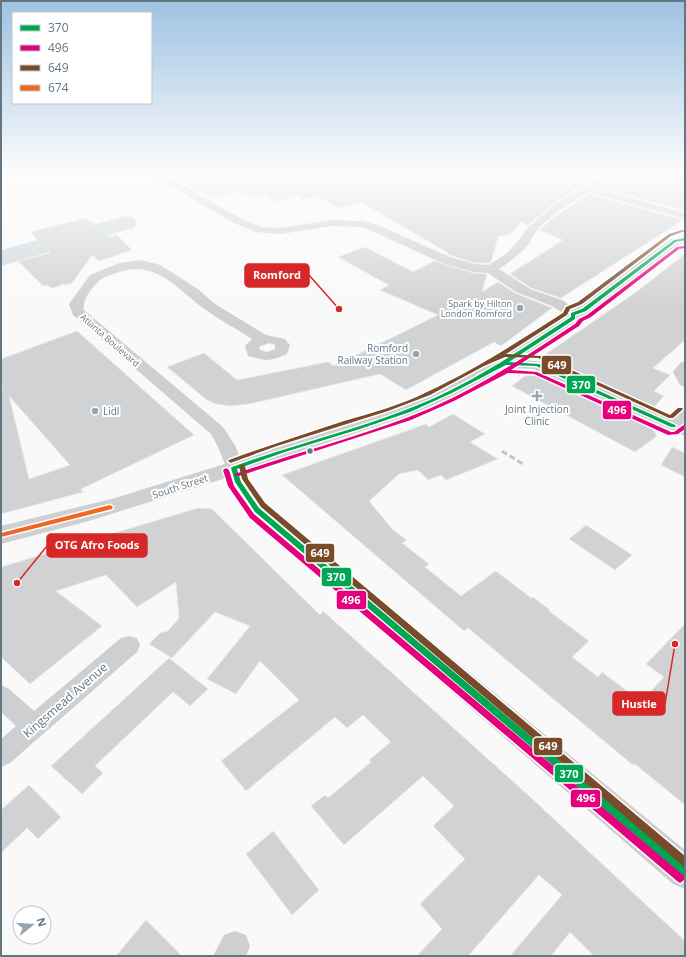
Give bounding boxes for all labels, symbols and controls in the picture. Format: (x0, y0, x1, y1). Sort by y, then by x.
legend (12, 12, 152, 104)
text: 370 (48, 19, 69, 36)
text: 496 (48, 39, 69, 56)
text: 649 (48, 59, 69, 76)
text: 674 (48, 79, 69, 96)
callout: Romford (245, 264, 309, 287)
text: Romford (253, 267, 301, 282)
place label: Spark by Hilton London Romford (441, 297, 512, 320)
marker: Spark by Hilton London Romford (515, 303, 525, 313)
street label: Atlanta Boulevard (77, 310, 143, 370)
place label: Romford Railway Station (337, 341, 408, 367)
marker: Romford Railway Station (411, 349, 421, 359)
line badge: 649 (541, 355, 572, 375)
text: 649 (548, 357, 566, 372)
line badge: 370 (566, 375, 596, 394)
text: 370 (572, 377, 590, 392)
marker: Joint Injection Clinic (531, 390, 543, 402)
line badge: 496 (602, 400, 632, 420)
place label: Joint Injection Clinic (504, 402, 569, 428)
text: 496 (608, 402, 626, 417)
place label: Lidl (103, 404, 119, 418)
marker: Lidl (90, 406, 100, 416)
unlabelled marker (305, 446, 315, 456)
street label: South Street (150, 470, 210, 502)
callout: OTG Afro Foods (47, 534, 147, 557)
text: OTG Afro Foods (55, 537, 140, 552)
line badge: 649 (305, 543, 335, 563)
text: 649 (311, 545, 329, 560)
line badge: 370 (321, 567, 352, 587)
text: 370 (327, 569, 345, 584)
line badge: 496 (336, 590, 367, 610)
text: 496 (342, 592, 360, 607)
street label: Kingsmead Avenue (19, 658, 111, 741)
callout: Hustle (613, 692, 665, 715)
text: Hustle (621, 696, 657, 711)
line badge: 649 (533, 737, 563, 756)
text: 649 (539, 738, 557, 753)
line badge: 370 (554, 764, 584, 783)
text: 370 (560, 766, 578, 781)
line badge: 496 (570, 789, 601, 808)
text: 496 (577, 790, 595, 805)
north arrow (12, 905, 52, 945)
text: N (34, 915, 51, 928)

